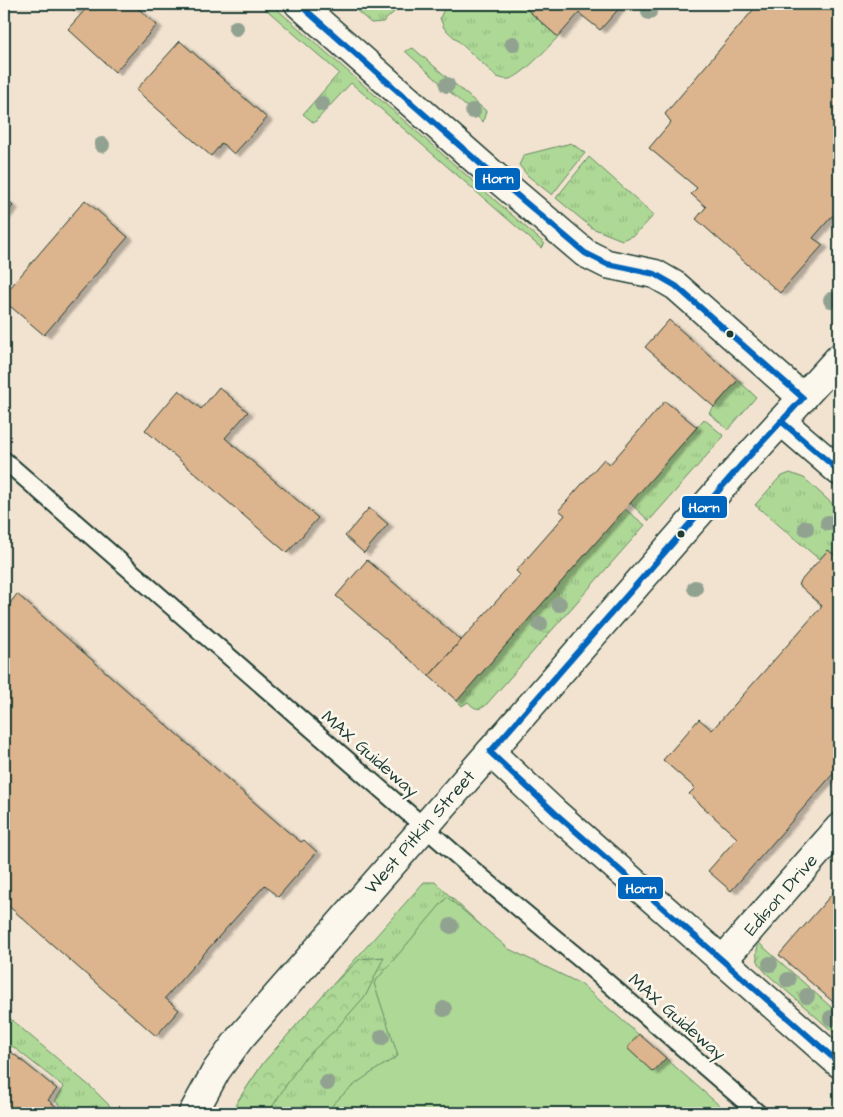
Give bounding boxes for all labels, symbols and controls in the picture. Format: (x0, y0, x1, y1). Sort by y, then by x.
line badge: Horn (474, 167, 521, 191)
text: Horn (482, 169, 514, 189)
unlabelled marker (725, 329, 735, 339)
line badge: Horn (681, 495, 728, 519)
text: Horn (688, 498, 720, 518)
unlabelled marker (676, 529, 686, 539)
street label: MAX Guideway (315, 705, 424, 804)
street label: West Pitkin Street (359, 764, 481, 900)
street label: Edison Drive (738, 848, 824, 941)
line badge: Horn (617, 876, 664, 900)
text: Horn (625, 879, 657, 899)
street label: MAX Guideway (622, 968, 731, 1067)

